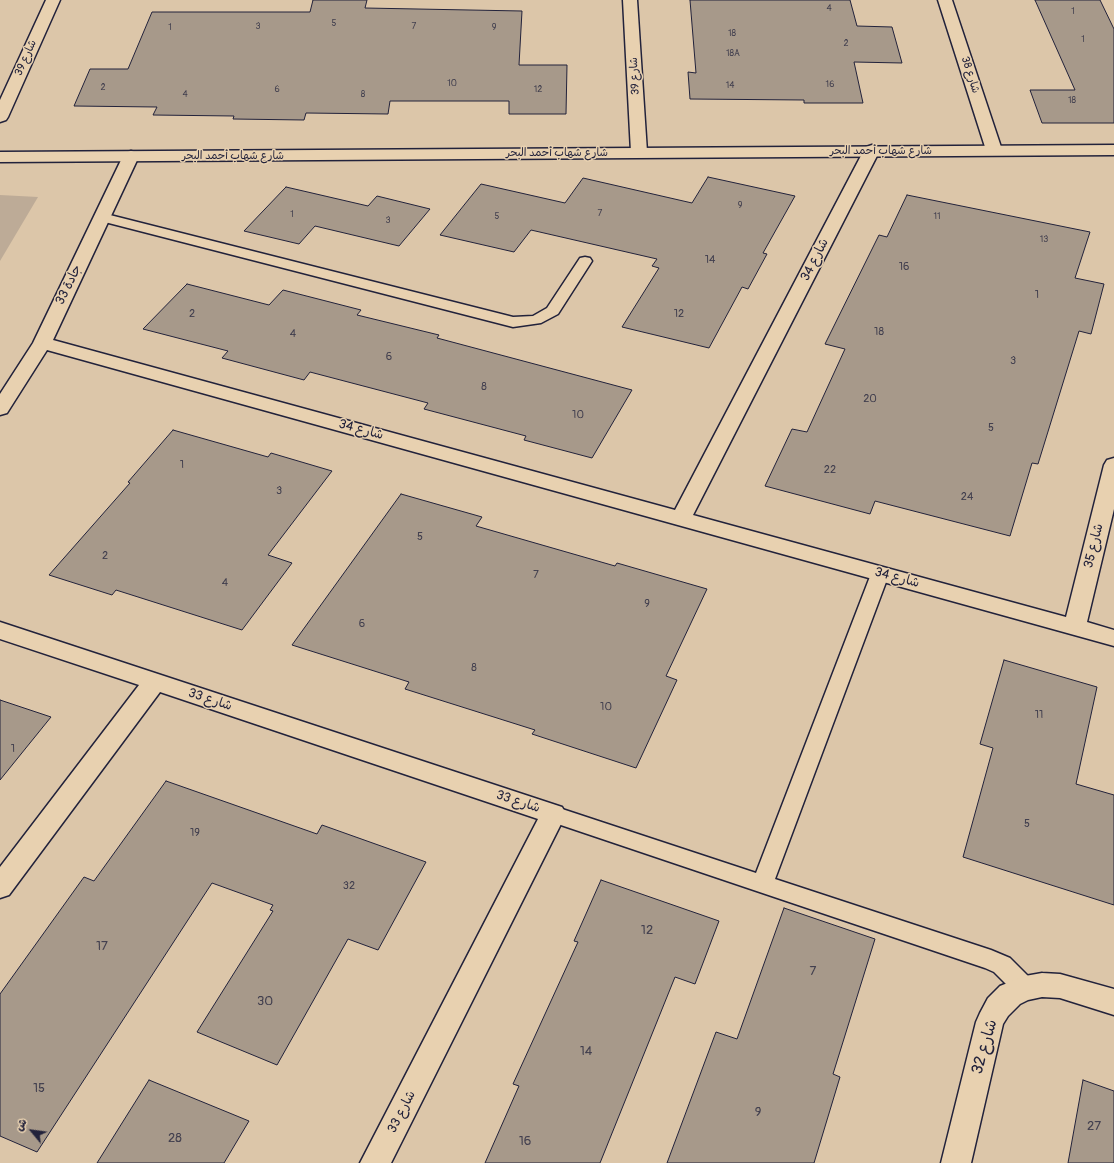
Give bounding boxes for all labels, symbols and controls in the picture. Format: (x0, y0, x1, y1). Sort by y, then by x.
house number: 4 (826, 4, 832, 14)
house number: 1 (1071, 7, 1075, 17)
house number: 5 (332, 19, 336, 29)
house number: 3 (255, 22, 261, 32)
house number: 7 (412, 22, 416, 32)
house number: 1 (168, 23, 172, 33)
house number: 9 (492, 23, 496, 33)
house number: 18 (728, 29, 736, 39)
house number: 1 (1081, 35, 1085, 45)
street label: شارع 39 (12, 38, 40, 78)
house number: 2 (843, 39, 849, 49)
house number: 18A (726, 49, 740, 59)
street label: شارع 38 (958, 55, 982, 95)
street label: شارع 39 (627, 57, 643, 95)
house number: 10 (447, 79, 457, 89)
house number: 16 (826, 80, 834, 90)
house number: 14 (726, 81, 734, 91)
house number: 2 (100, 83, 106, 93)
house number: 6 (274, 85, 280, 95)
house number: 12 (534, 85, 542, 95)
house number: 4 (182, 90, 188, 100)
house number: 8 (361, 90, 365, 100)
house number: 18 (1068, 96, 1076, 106)
street label: شارع شهاب أحمد البحر (830, 144, 932, 158)
street label: شارع شهاب أحمد البحر (506, 146, 608, 160)
street label: شارع شهاب أحمد البحر (182, 149, 284, 163)
house number: 9 (738, 201, 742, 211)
house number: 7 (598, 209, 602, 219)
house number: 1 (290, 210, 294, 220)
house number: 5 (495, 212, 499, 222)
house number: 11 (933, 212, 941, 222)
house number: 3 (385, 216, 391, 226)
house number: 13 (1040, 235, 1048, 245)
street label: شارع 34 (798, 236, 832, 284)
house number: 14 (705, 253, 715, 267)
house number: 16 (899, 260, 909, 274)
street label: جادة 33 (53, 262, 85, 308)
house number: 1 (1035, 288, 1039, 302)
house number: 2 (189, 307, 195, 321)
house number: 12 (674, 307, 684, 321)
house number: 18 (874, 325, 884, 339)
house number: 4 (290, 327, 296, 341)
house number: 6 (386, 350, 392, 364)
house number: 3 (1010, 354, 1016, 368)
house number: 8 (481, 380, 487, 394)
house number: 20 (863, 392, 877, 406)
house number: 10 (572, 408, 584, 422)
street label: شارع 34 (337, 417, 385, 443)
house number: 5 (988, 421, 994, 435)
house number: 1 (180, 458, 184, 472)
house number: 22 (824, 463, 836, 477)
house number: 3 (276, 484, 282, 498)
house number: 24 (961, 490, 973, 504)
street label: شارع 35 (1081, 522, 1107, 570)
house number: 5 (417, 530, 423, 544)
house number: 2 (102, 549, 108, 563)
street label: شارع 34 (873, 565, 921, 591)
house number: 7 (533, 568, 539, 582)
house number: 4 (222, 576, 228, 590)
house number: 9 (644, 597, 650, 611)
house number: 6 (359, 617, 365, 631)
house number: 8 (471, 661, 477, 675)
street label: شارع 33 (186, 686, 234, 714)
house number: 10 (600, 700, 612, 714)
house number: 11 (1035, 708, 1043, 722)
house number: 1 (11, 742, 15, 756)
street label: شارع 33 (494, 788, 542, 816)
house number: 5 (1024, 817, 1030, 831)
house number: 19 (190, 826, 200, 840)
house number: 32 (343, 879, 355, 893)
house number: 12 (641, 923, 653, 939)
house number: 17 (96, 939, 108, 955)
house number: 7 (810, 964, 816, 980)
house number: 30 (257, 994, 273, 1010)
street label: شارع 32 (968, 1017, 1002, 1077)
house number: 14 (580, 1044, 592, 1060)
house number: 15 (33, 1081, 45, 1097)
street label: شارع 33 (385, 1088, 419, 1136)
house number: 9 (755, 1105, 761, 1121)
north arrow (12, 1111, 52, 1151)
text: ش (12, 1116, 30, 1133)
house number: 27 (1087, 1119, 1101, 1135)
house number: 28 (168, 1131, 182, 1147)
house number: 16 (519, 1134, 531, 1150)

